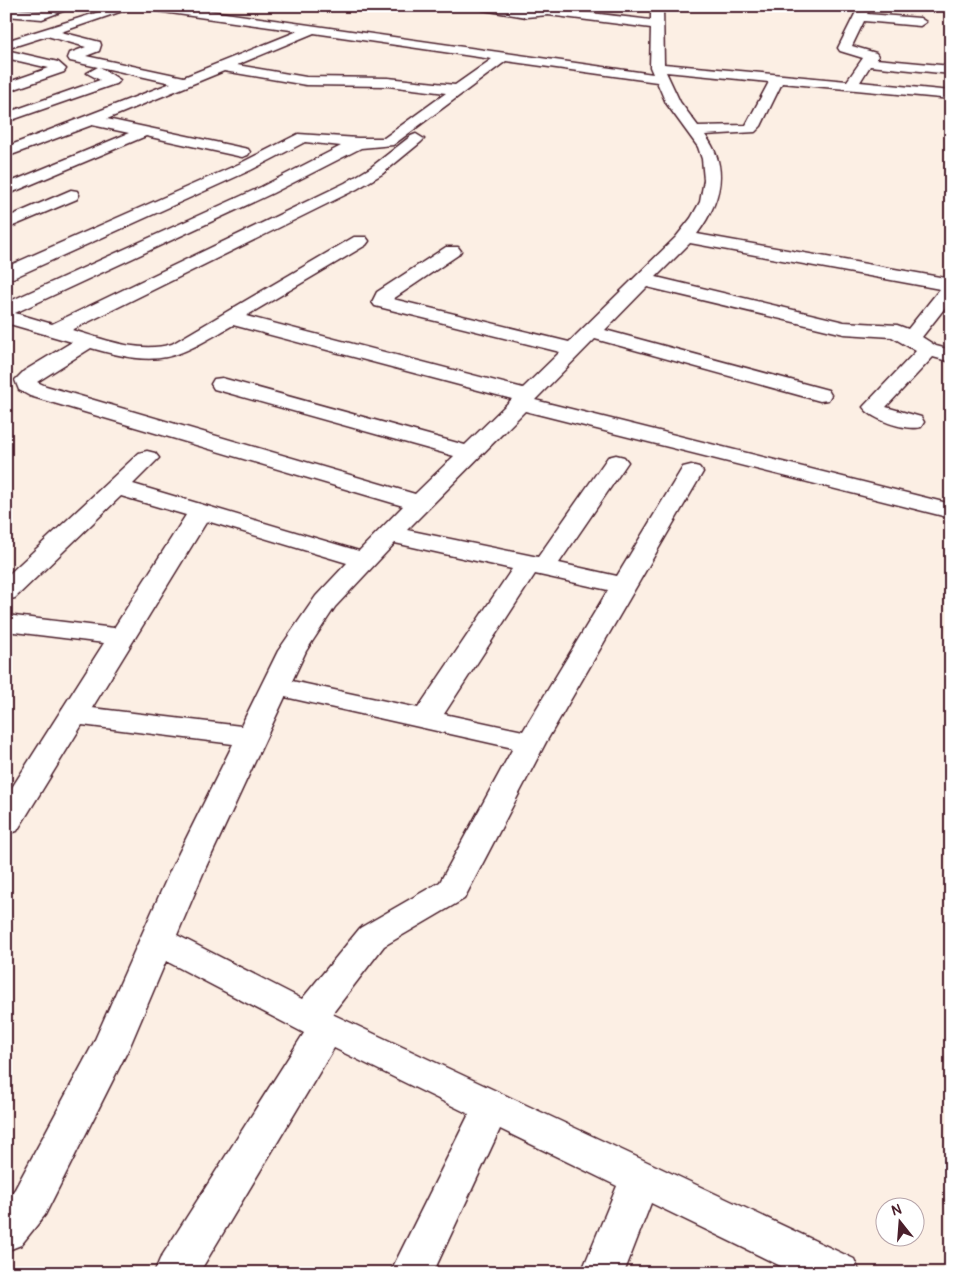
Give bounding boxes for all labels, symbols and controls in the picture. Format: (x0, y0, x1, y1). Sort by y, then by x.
north arrow (874, 1196, 924, 1246)
text: N (889, 1201, 903, 1220)

